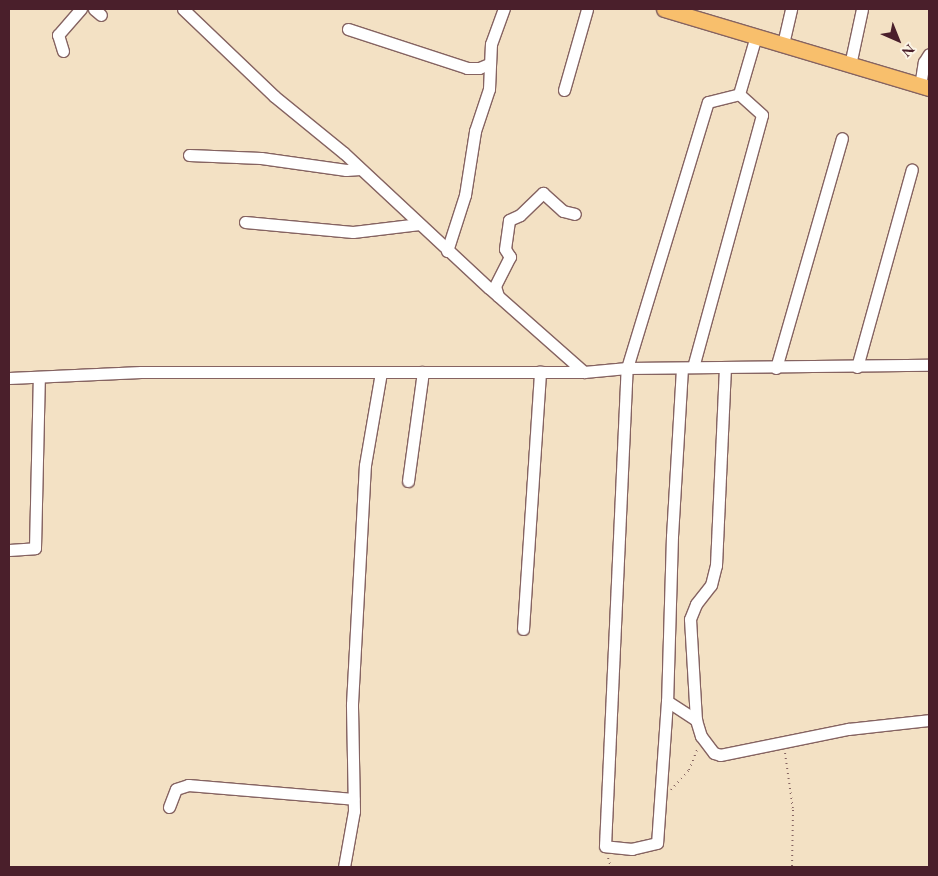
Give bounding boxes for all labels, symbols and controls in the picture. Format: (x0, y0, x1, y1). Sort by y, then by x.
north arrow (873, 15, 923, 65)
text: N (898, 40, 919, 61)

